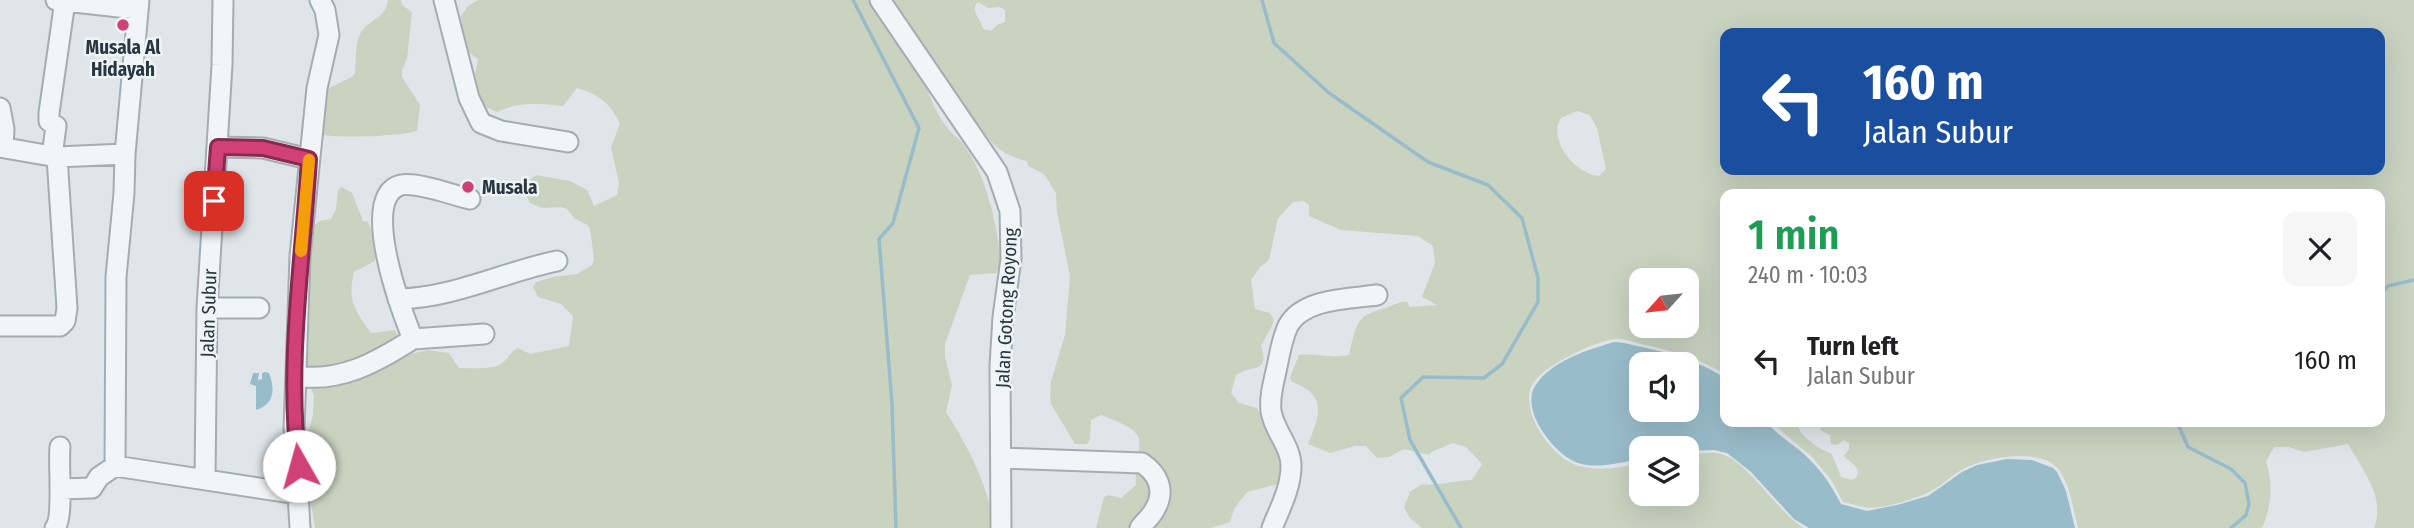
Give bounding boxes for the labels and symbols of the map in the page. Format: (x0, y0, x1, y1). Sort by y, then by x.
marker: Musala Al Hidayah (115, 17, 131, 33)
place label: Musala Al Hidayah (85, 36, 161, 81)
pin (184, 171, 244, 231)
place label: Musala (482, 176, 538, 199)
marker: Musala (460, 179, 476, 195)
street label: Jalan Gotong Royong (991, 227, 1022, 389)
street label: Jalan Subur (195, 268, 222, 358)
north arrow (1629, 268, 1699, 338)
position arrow (262, 429, 336, 503)

